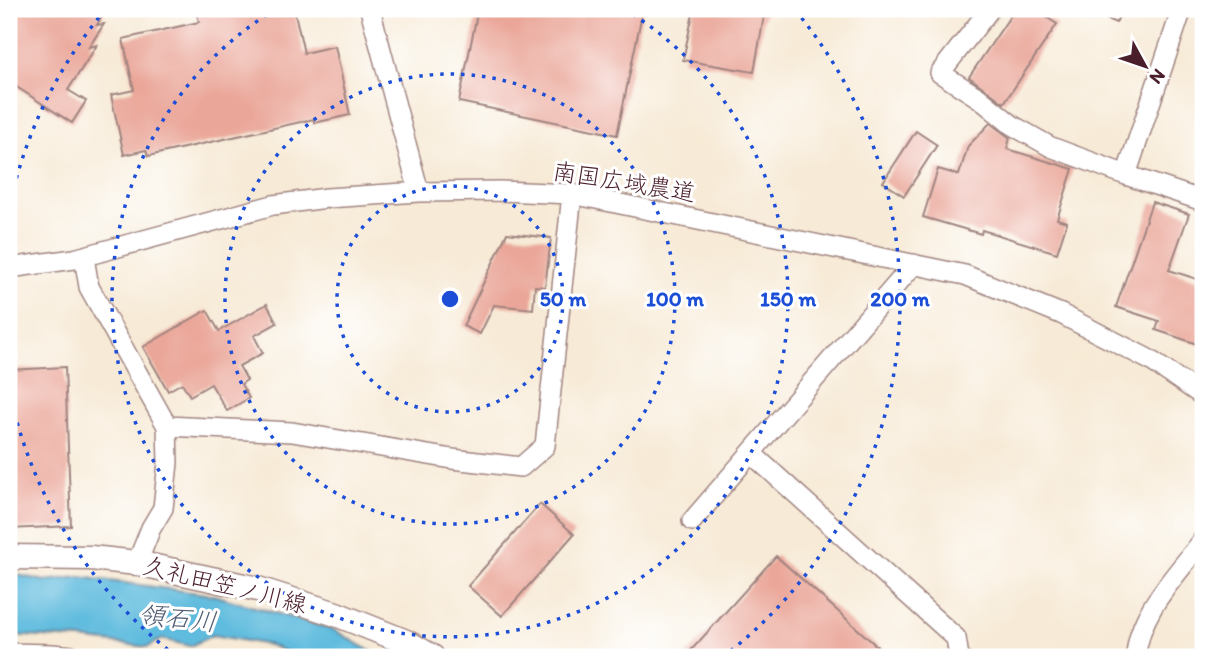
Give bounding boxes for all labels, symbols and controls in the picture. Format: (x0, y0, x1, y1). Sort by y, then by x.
north arrow (1110, 32, 1180, 102)
text: N (1145, 64, 1171, 89)
street label: 南国広域農道 (551, 156, 697, 207)
text: 50 m (540, 286, 587, 311)
text: 100 m (646, 286, 704, 311)
text: 150 m (760, 286, 816, 311)
text: 200 m (870, 286, 930, 311)
centre of rings (438, 287, 462, 311)
street label: 久礼田笠ノ川線 (140, 550, 310, 619)
water label: 領石川 (138, 598, 218, 638)

